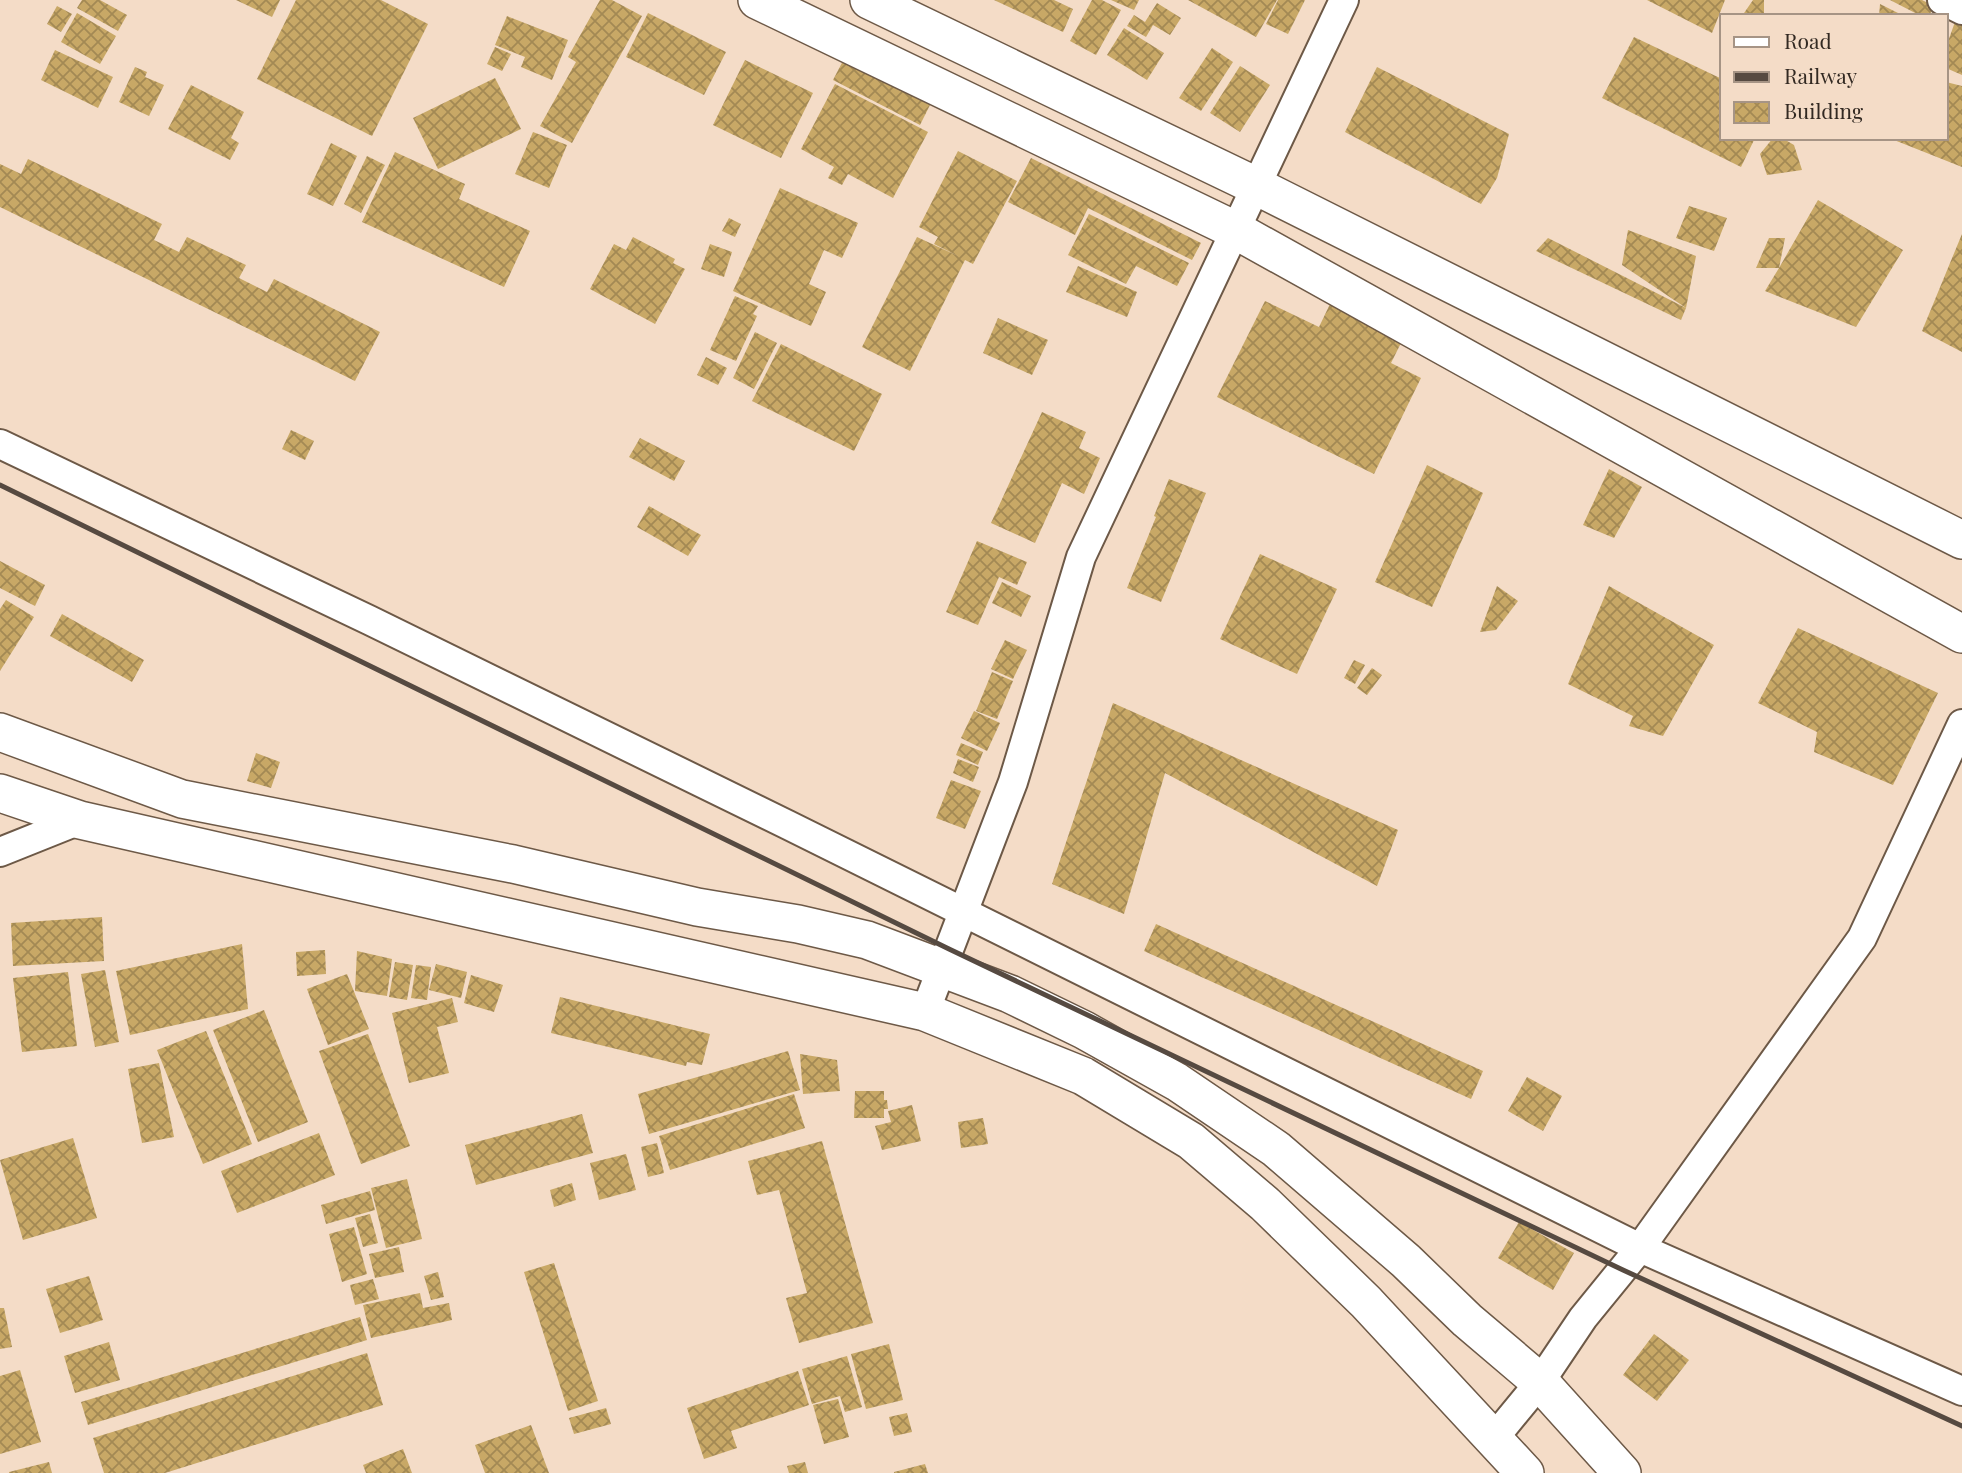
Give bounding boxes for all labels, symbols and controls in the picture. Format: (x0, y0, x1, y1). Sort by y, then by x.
legend (1720, 14, 1948, 140)
text: Road (1784, 26, 1832, 54)
text: Railway (1784, 61, 1858, 89)
text: Building (1784, 96, 1863, 124)

